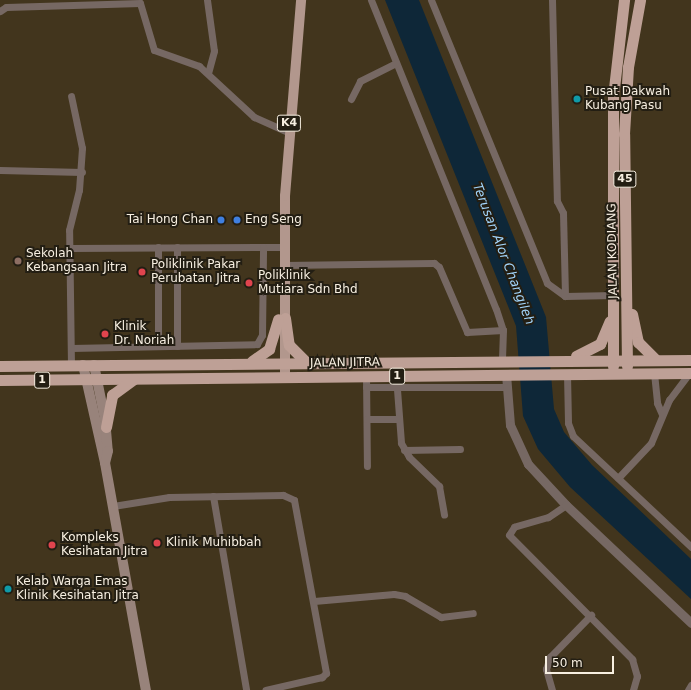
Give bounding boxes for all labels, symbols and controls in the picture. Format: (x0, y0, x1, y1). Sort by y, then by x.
place label: Pusat Dakwah Kubang Pasu (585, 85, 670, 113)
marker: Pusat Dakwah Kubang Pasu (572, 94, 582, 104)
road number: K4 (276, 114, 302, 132)
road number: 45 (613, 170, 637, 188)
water label: Terusan Alor Changileh (469, 181, 537, 327)
street label: JALAN KODIANG (605, 203, 621, 299)
place label: Tai Hong Chan (127, 213, 213, 227)
place label: Eng Seng (245, 213, 302, 227)
marker: Tai Hong Chan (216, 215, 226, 225)
marker: Eng Seng (232, 215, 242, 225)
place label: Sekolah Kebangsaan Jitra (26, 247, 127, 275)
marker: Sekolah Kebangsaan Jitra (13, 256, 23, 266)
place label: Poliklinik Pakar Perubatan Jitra (151, 258, 240, 286)
marker: Poliklinik Pakar Perubatan Jitra (136, 266, 148, 278)
place label: Poliklinik Mutiara Sdn Bhd (258, 269, 358, 297)
marker: Poliklinik Mutiara Sdn Bhd (243, 277, 255, 289)
place label: Klinik Dr. Noriah (114, 320, 174, 348)
marker: Klinik Dr. Noriah (99, 328, 111, 340)
street label: JALAN JITRA (310, 355, 380, 371)
road number: 1 (389, 367, 405, 385)
road number: 1 (34, 371, 50, 389)
place label: Kompleks Kesihatan Jitra (61, 531, 148, 559)
place label: Klinik Muhibbah (166, 536, 261, 550)
marker: Klinik Muhibbah (151, 537, 163, 549)
marker: Kompleks Kesihatan Jitra (46, 539, 58, 551)
place label: Kelab Warga Emas Klinik Kesihatan Jitra (16, 575, 139, 603)
marker: Kelab Warga Emas Klinik Kesihatan Jitra (3, 584, 13, 594)
scale bar (547, 648, 616, 674)
text: 50 m (552, 656, 583, 670)

